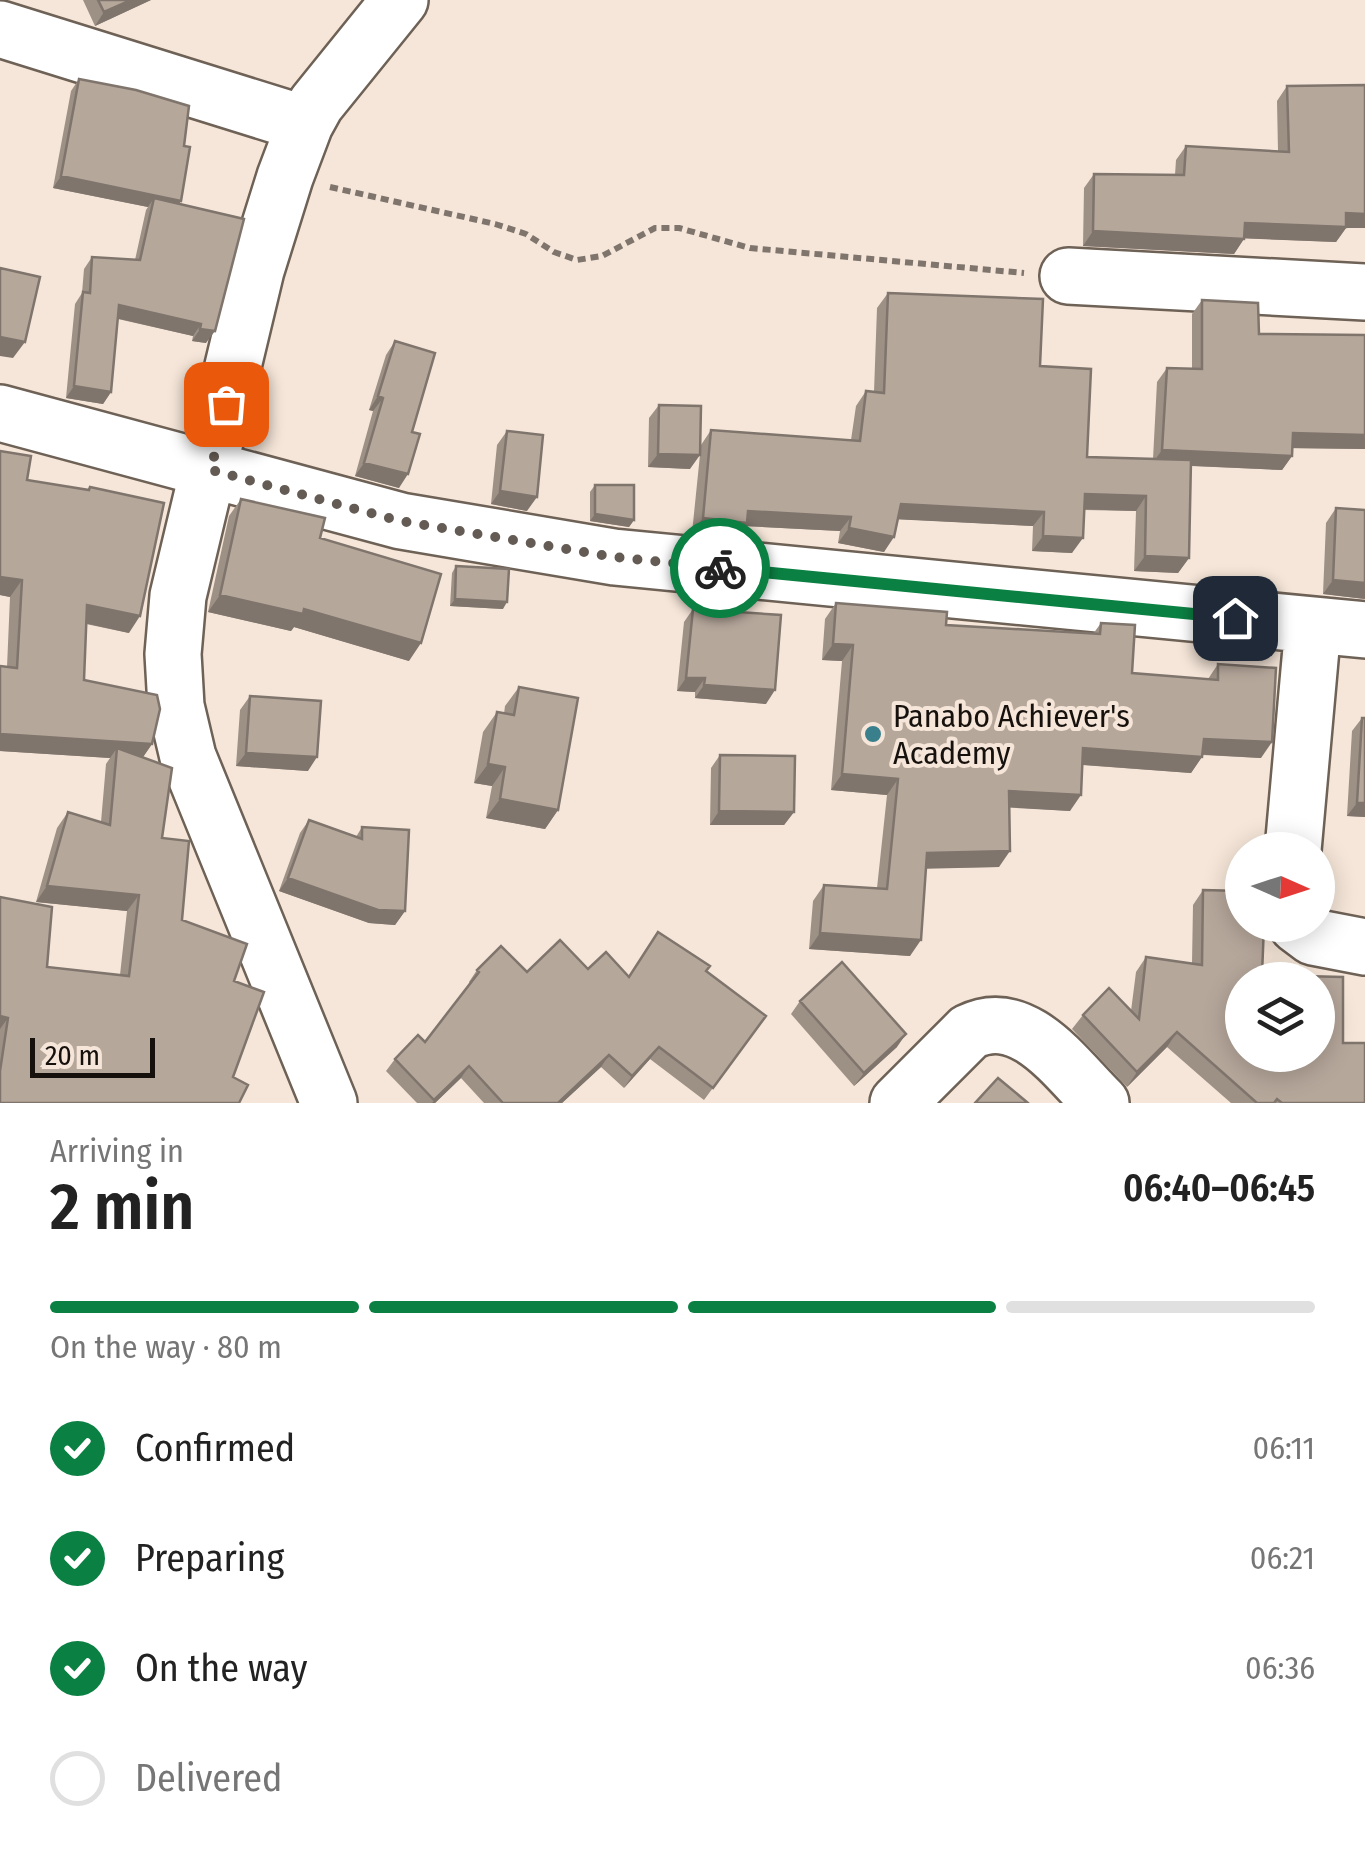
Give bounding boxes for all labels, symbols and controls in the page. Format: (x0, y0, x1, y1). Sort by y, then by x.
pin (184, 362, 269, 447)
icon: bag (199, 377, 254, 432)
courier (670, 518, 770, 618)
icon: bike (693, 541, 748, 596)
pin (1193, 576, 1278, 661)
icon: home (1208, 591, 1263, 646)
place label: Panabo Achiever's Academy (893, 697, 1130, 772)
marker: Panabo Achiever's Academy (862, 723, 884, 745)
north arrow (1225, 832, 1335, 942)
map controls (1225, 832, 1335, 1072)
button: layers (1225, 962, 1335, 1072)
scale bar (30, 1033, 155, 1078)
text: 20 m (45, 1039, 100, 1072)
text: Arriving in (50, 1132, 184, 1170)
text: 06:40–06:45 (1123, 1165, 1315, 1211)
text: 2 min (50, 1168, 194, 1246)
text: On the way · 80 m (50, 1328, 282, 1366)
icon: check (50, 1421, 105, 1476)
text: Confirmed (135, 1425, 295, 1471)
text: 06:11 (1252, 1429, 1315, 1467)
icon: check (50, 1531, 105, 1586)
text: Preparing (135, 1535, 284, 1581)
text: 06:21 (1250, 1539, 1315, 1577)
icon: check (50, 1641, 105, 1696)
text: On the way (135, 1645, 307, 1691)
text: 06:36 (1245, 1649, 1315, 1687)
text: Delivered (135, 1755, 282, 1801)

